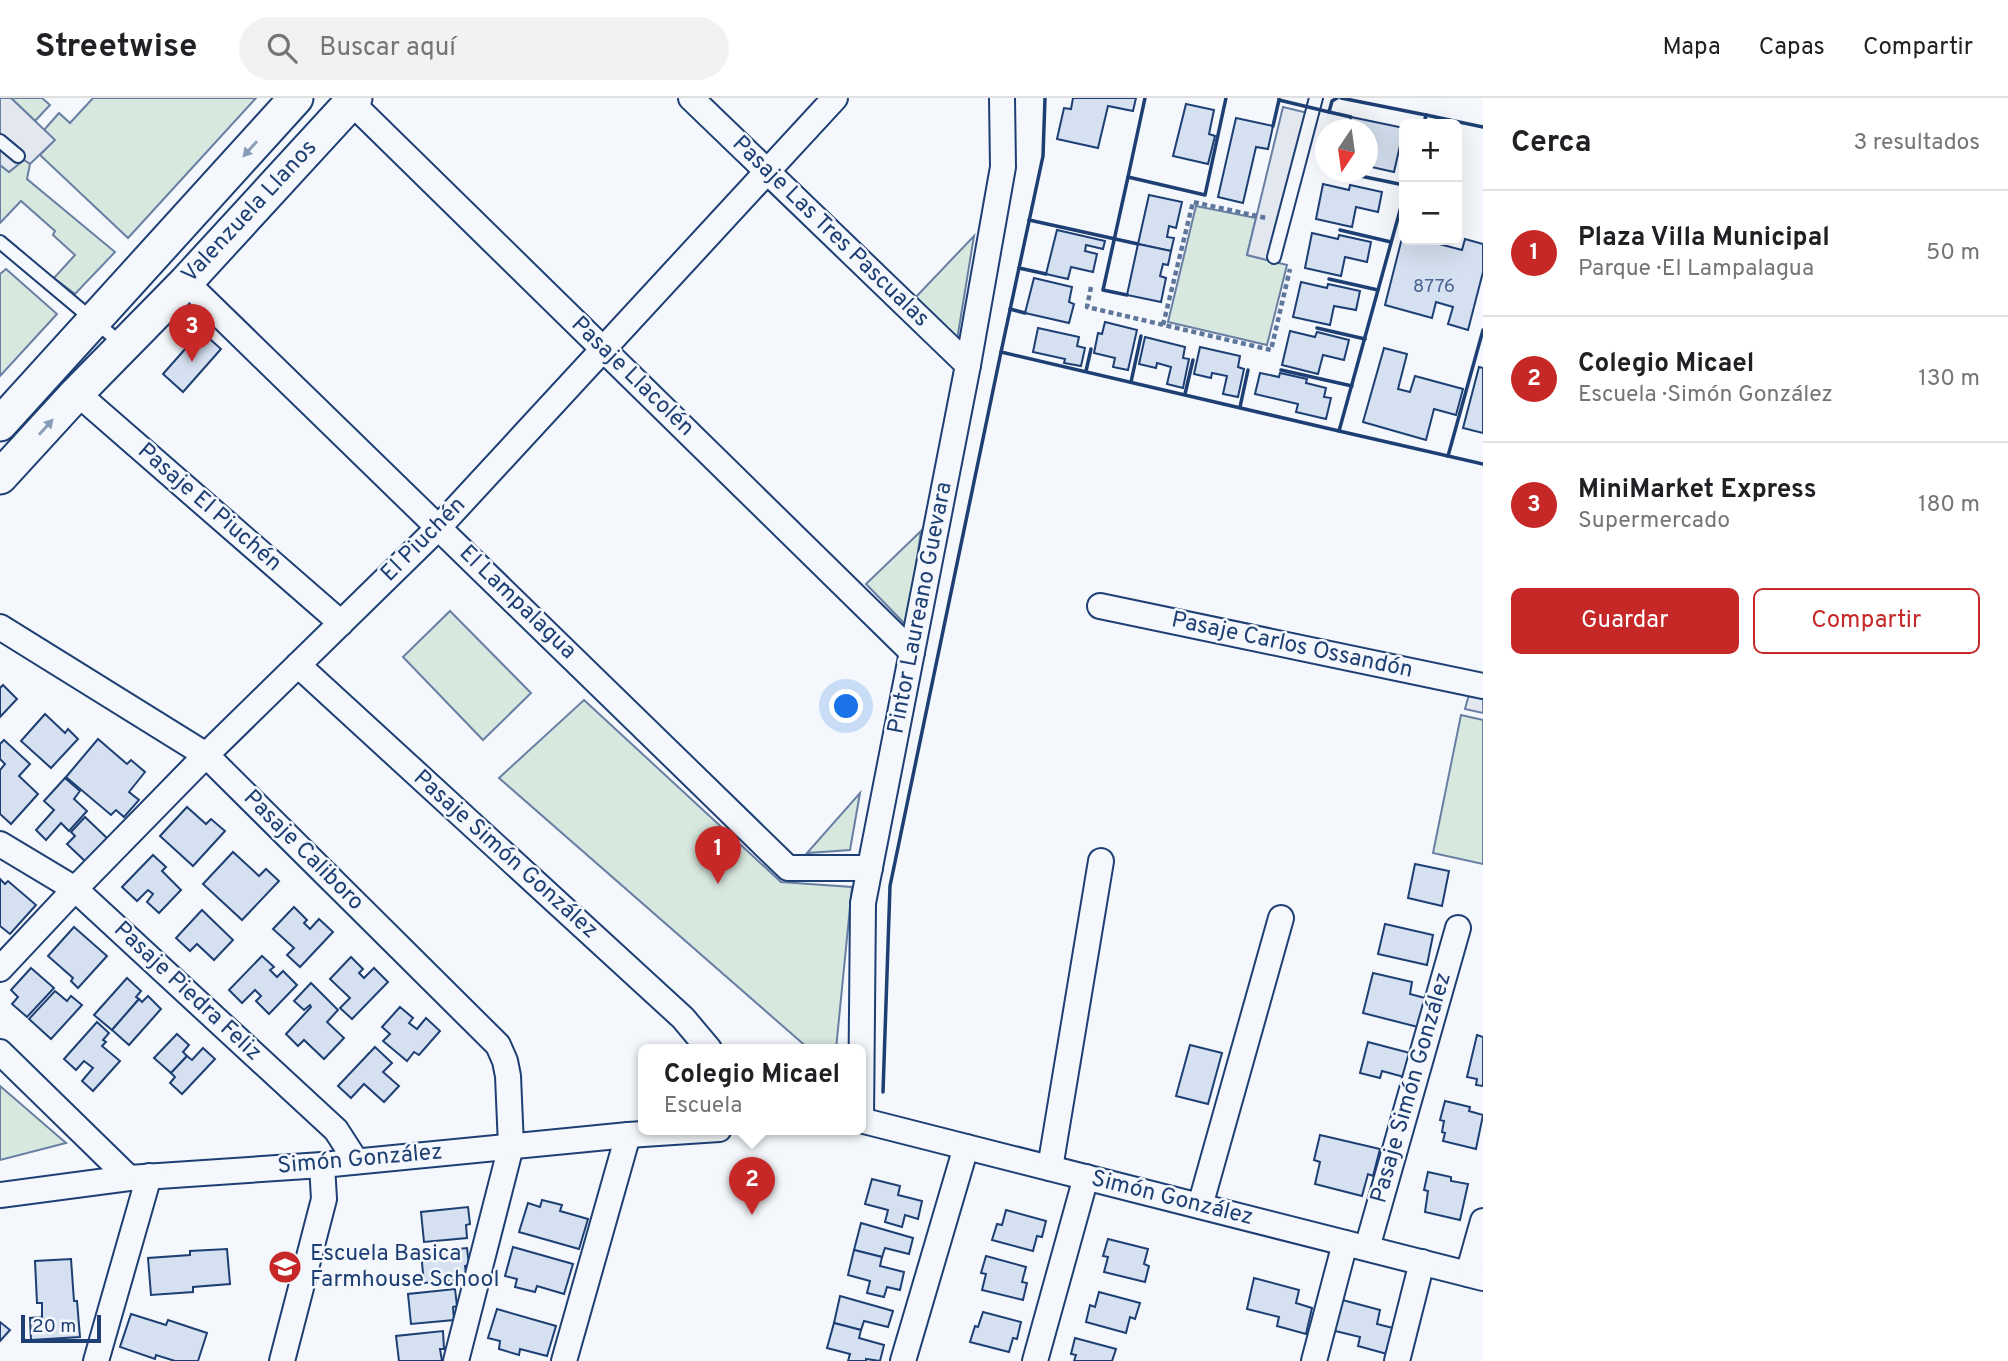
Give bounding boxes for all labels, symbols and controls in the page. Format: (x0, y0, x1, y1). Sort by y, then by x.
search box (239, 17, 729, 80)
text: Streetwise (35, 27, 197, 69)
icon: search (263, 29, 301, 67)
text: Buscar aquí (319, 32, 456, 65)
text: Mapa (1663, 33, 1721, 63)
text: Capas (1759, 33, 1825, 63)
text: Compartir (1863, 33, 1973, 63)
north arrow (1315, 119, 1378, 182)
map controls (1399, 119, 1462, 245)
button: + (1399, 119, 1462, 182)
text: Cerca (1511, 125, 1591, 162)
text: 3 resultados (1853, 129, 1980, 158)
street label: Pasaje Las Tres Pascualas (725, 130, 935, 334)
street label: Valenzuela Llanos (176, 134, 324, 290)
one-way arrow (243, 140, 259, 157)
button: − (1399, 182, 1462, 245)
text: Plaza Villa Municipal (1578, 222, 1830, 255)
text: 1 (1529, 239, 1539, 268)
text: 50 m (1926, 239, 1980, 268)
text: Parque · El Lampalagua (1578, 255, 1814, 284)
house number: 8776 (1413, 275, 1455, 299)
pin: 3 (169, 304, 215, 362)
street label: Pasaje Llacolén (564, 311, 700, 443)
text: Colegio Micael (1578, 348, 1754, 381)
text: 2 (1527, 365, 1541, 394)
text: 130 m (1918, 365, 1980, 394)
text: Escuela · Simón González (1578, 381, 1833, 410)
one-way arrow (38, 418, 54, 436)
street label: Pasaje El Piuchén (131, 437, 287, 579)
text: MiniMarket Express (1578, 474, 1817, 507)
street label: Pintor Laureano Guevara (882, 480, 960, 736)
street label: El Piuchén (375, 491, 473, 589)
text: 3 (1527, 491, 1541, 520)
text: 180 m (1918, 491, 1980, 520)
text: Supermercado (1578, 507, 1730, 536)
street label: El Lampalagua (452, 540, 582, 666)
button: Guardar (1511, 588, 1739, 654)
button: Compartir (1753, 588, 1980, 654)
street label: Pasaje Carlos Ossandón (1169, 606, 1415, 686)
your location (829, 689, 863, 723)
street label: Pasaje Simón González (407, 764, 603, 946)
street label: Pasaje Caliboro (236, 784, 370, 918)
pin: 1 (695, 826, 741, 884)
street label: Pasaje Piedra Feliz (107, 916, 267, 1068)
street label: Pasaje Simón González (1365, 969, 1459, 1207)
popup (638, 1044, 866, 1135)
text: Colegio Micael (664, 1059, 840, 1092)
text: Escuela (664, 1092, 742, 1121)
street label: Simón González (276, 1138, 444, 1182)
pin: 2 (729, 1157, 775, 1215)
street label: Simón González (1088, 1165, 1256, 1233)
place label: Escuela Basica Farmhouse School (310, 1240, 499, 1295)
school or university icon: Escuela Basica Farmhouse School (266, 1248, 304, 1286)
scale bar (21, 1312, 102, 1344)
text: 20 m (32, 1315, 76, 1339)

